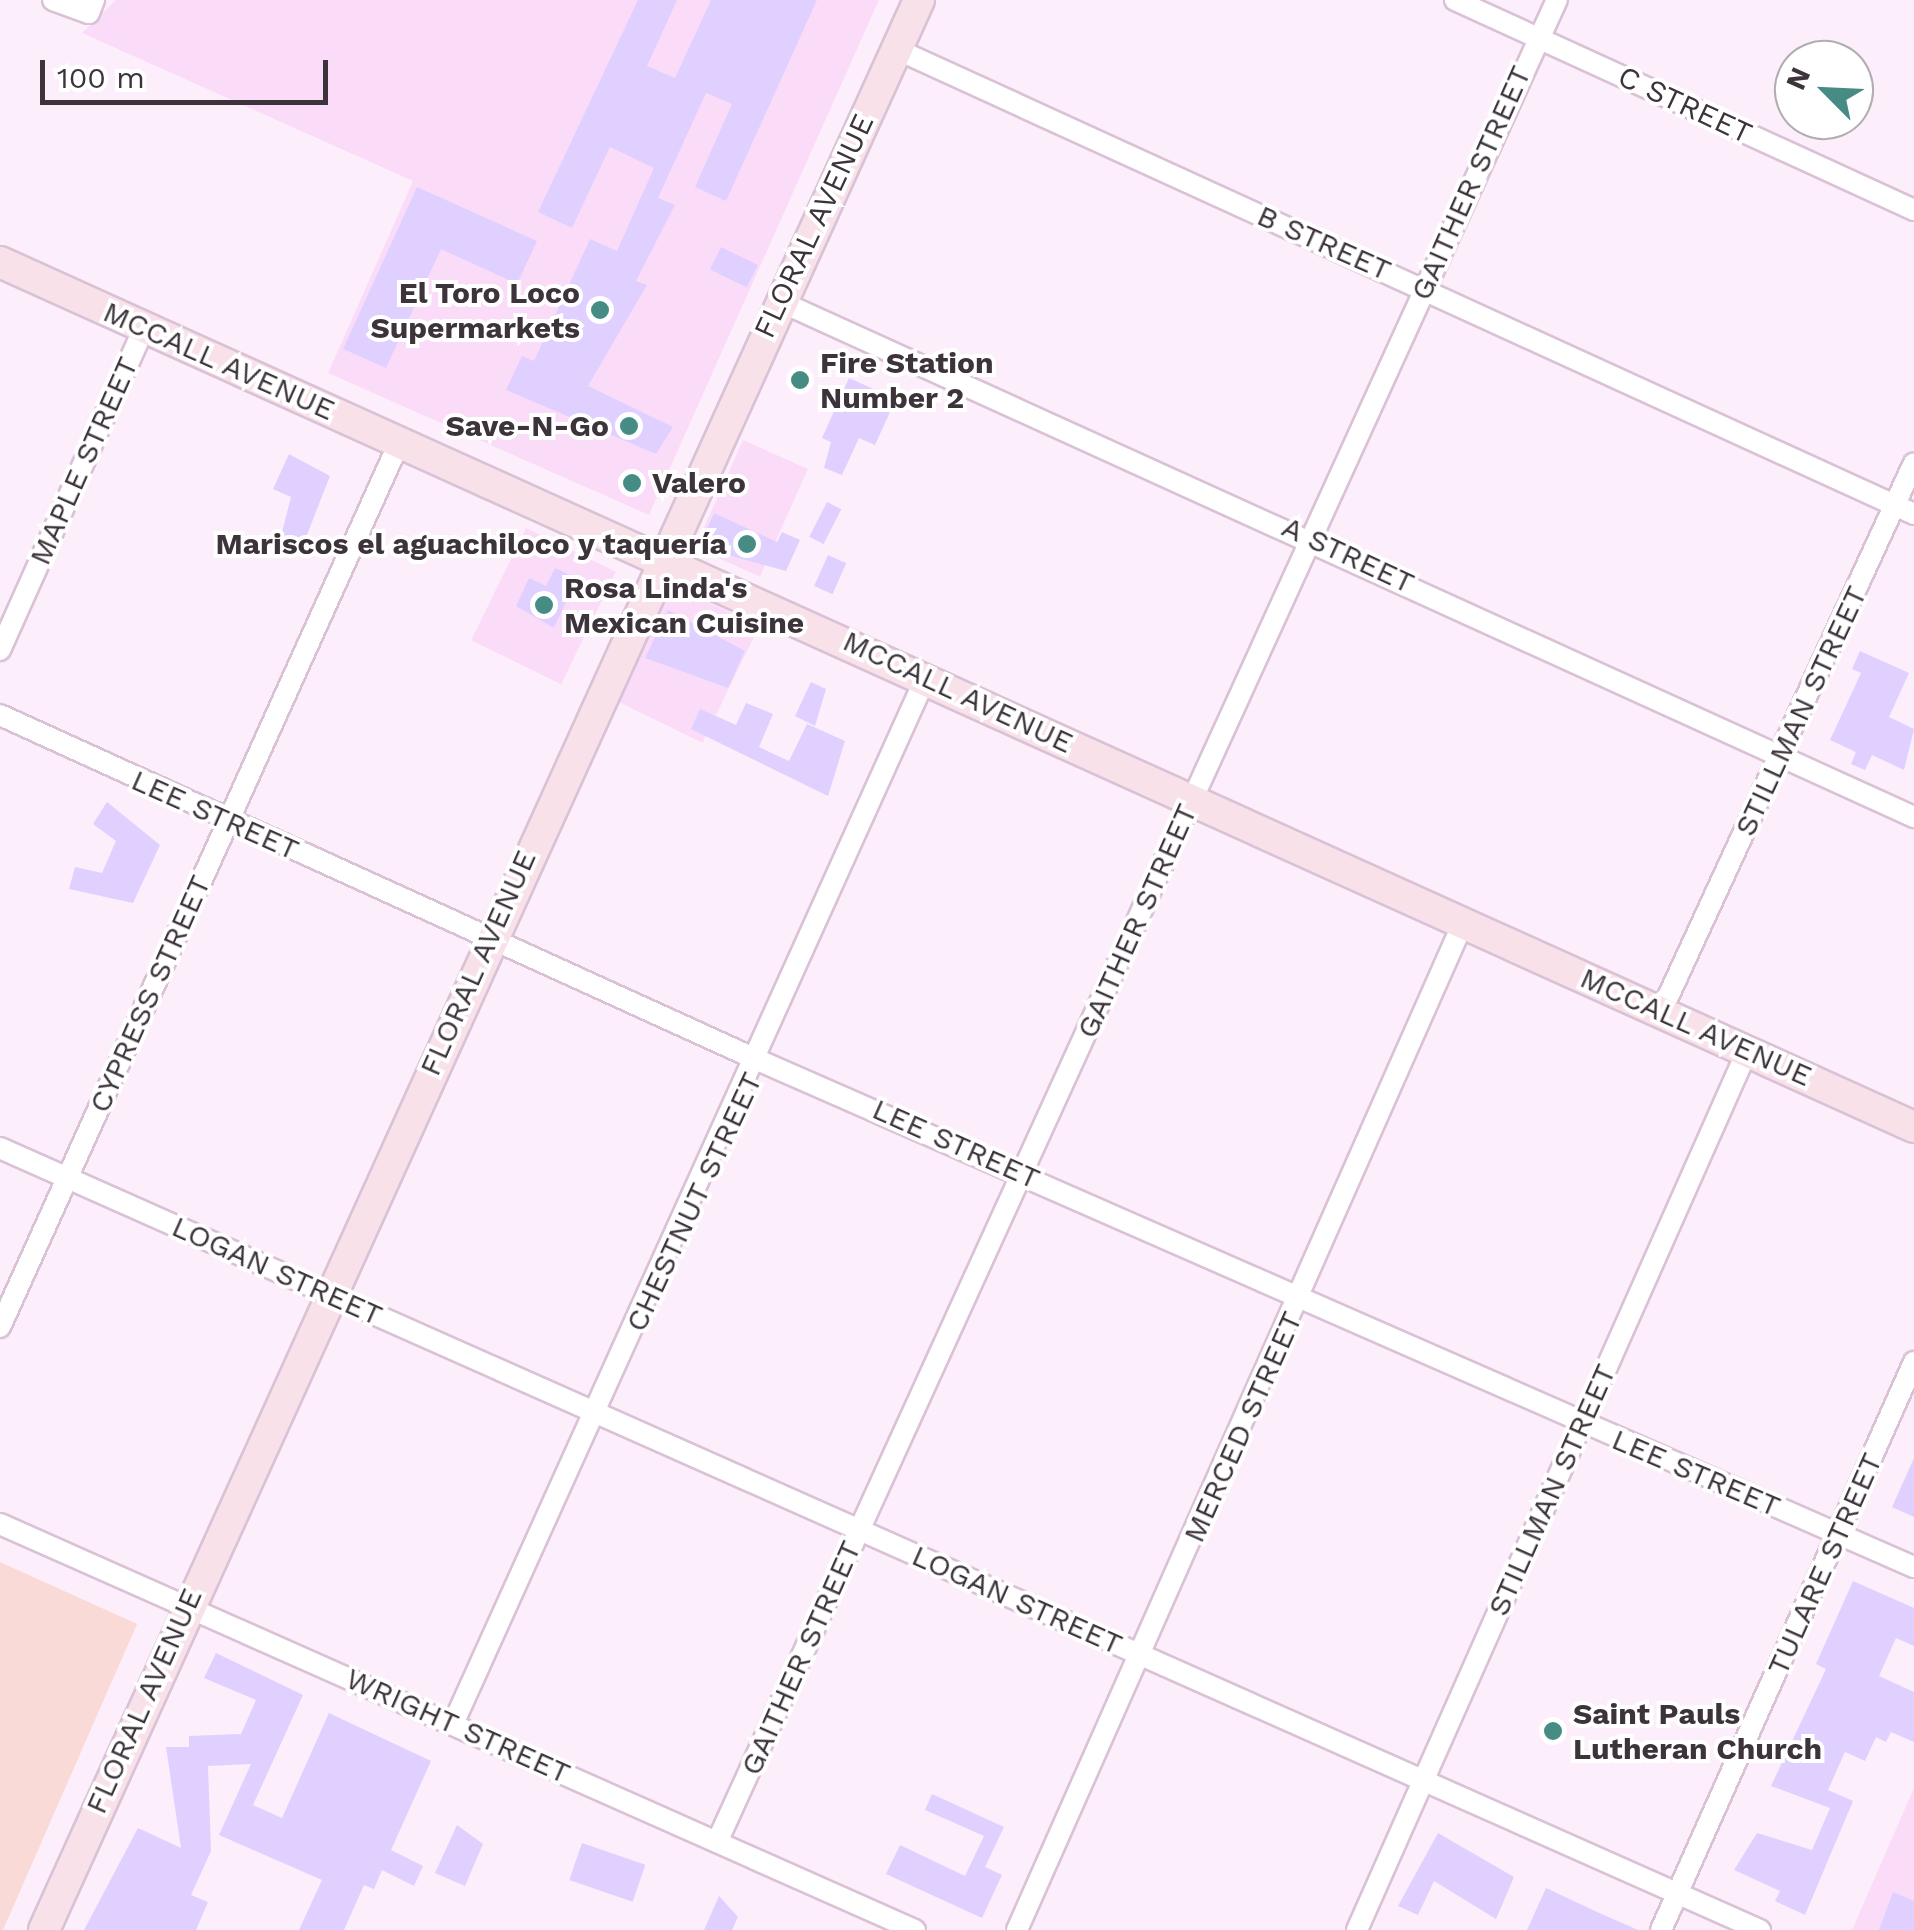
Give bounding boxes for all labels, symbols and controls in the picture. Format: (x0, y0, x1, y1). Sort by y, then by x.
scale bar (45, 40, 332, 102)
north arrow (1774, 40, 1874, 140)
street label: C STREET (1612, 58, 1758, 152)
text: 100 m (57, 60, 145, 95)
street label: GAITHER STREET (1403, 60, 1539, 306)
text: N (1779, 62, 1817, 95)
street label: FLORAL AVENUE (746, 107, 882, 345)
street label: B STREET (1252, 198, 1396, 288)
place label: El Toro Loco Supermarkets (370, 275, 580, 346)
street label: MCCALL AVENUE (97, 293, 341, 429)
marker: El Toro Loco Supermarkets (589, 299, 611, 321)
place label: Fire Station Number 2 (820, 345, 994, 416)
street label: MAPLE STREET (22, 351, 146, 571)
marker: Fire Station Number 2 (789, 369, 811, 391)
place label: Save-N-Go (446, 408, 609, 444)
marker: Save-N-Go (618, 415, 640, 437)
place label: Valero (652, 465, 746, 501)
marker: Valero (621, 472, 643, 494)
street label: A STREET (1276, 509, 1420, 601)
place label: Mariscos el aguachiloco y taquería (214, 526, 727, 562)
marker: Mariscos el aguachiloco y taquería (736, 533, 758, 555)
place label: Rosa Linda's Mexican Cuisine (564, 570, 804, 640)
street label: STILLMAN STREET (1727, 580, 1875, 842)
marker: Rosa Linda's Mexican Cuisine (533, 594, 555, 616)
street label: MCCALL AVENUE (836, 623, 1080, 761)
street label: LEE STREET (126, 762, 304, 868)
street label: GAITHER STREET (1069, 798, 1205, 1044)
street label: FLORAL AVENUE (412, 844, 544, 1082)
street label: CYPRESS STREET (82, 870, 218, 1118)
street label: MCCALL AVENUE (1574, 959, 1818, 1095)
street label: CHESTNUT STREET (618, 1066, 770, 1338)
street label: LEE STREET (867, 1091, 1045, 1197)
street label: LOGAN STREET (166, 1209, 388, 1333)
street label: MERCED STREET (1176, 1306, 1310, 1548)
street label: STILLMAN STREET (1480, 1359, 1624, 1621)
street label: LEE STREET (1606, 1421, 1786, 1525)
street label: TULARE STREET (1760, 1447, 1890, 1681)
street label: GAITHER STREET (733, 1535, 869, 1781)
street label: LOGAN STREET (906, 1538, 1128, 1662)
street label: FLORAL AVENUE (78, 1582, 210, 1820)
street label: WRIGHT STREET (340, 1660, 576, 1792)
place label: Saint Pauls Lutheran Church (1573, 1696, 1822, 1766)
marker: Saint Pauls Lutheran Church (1542, 1720, 1564, 1742)

